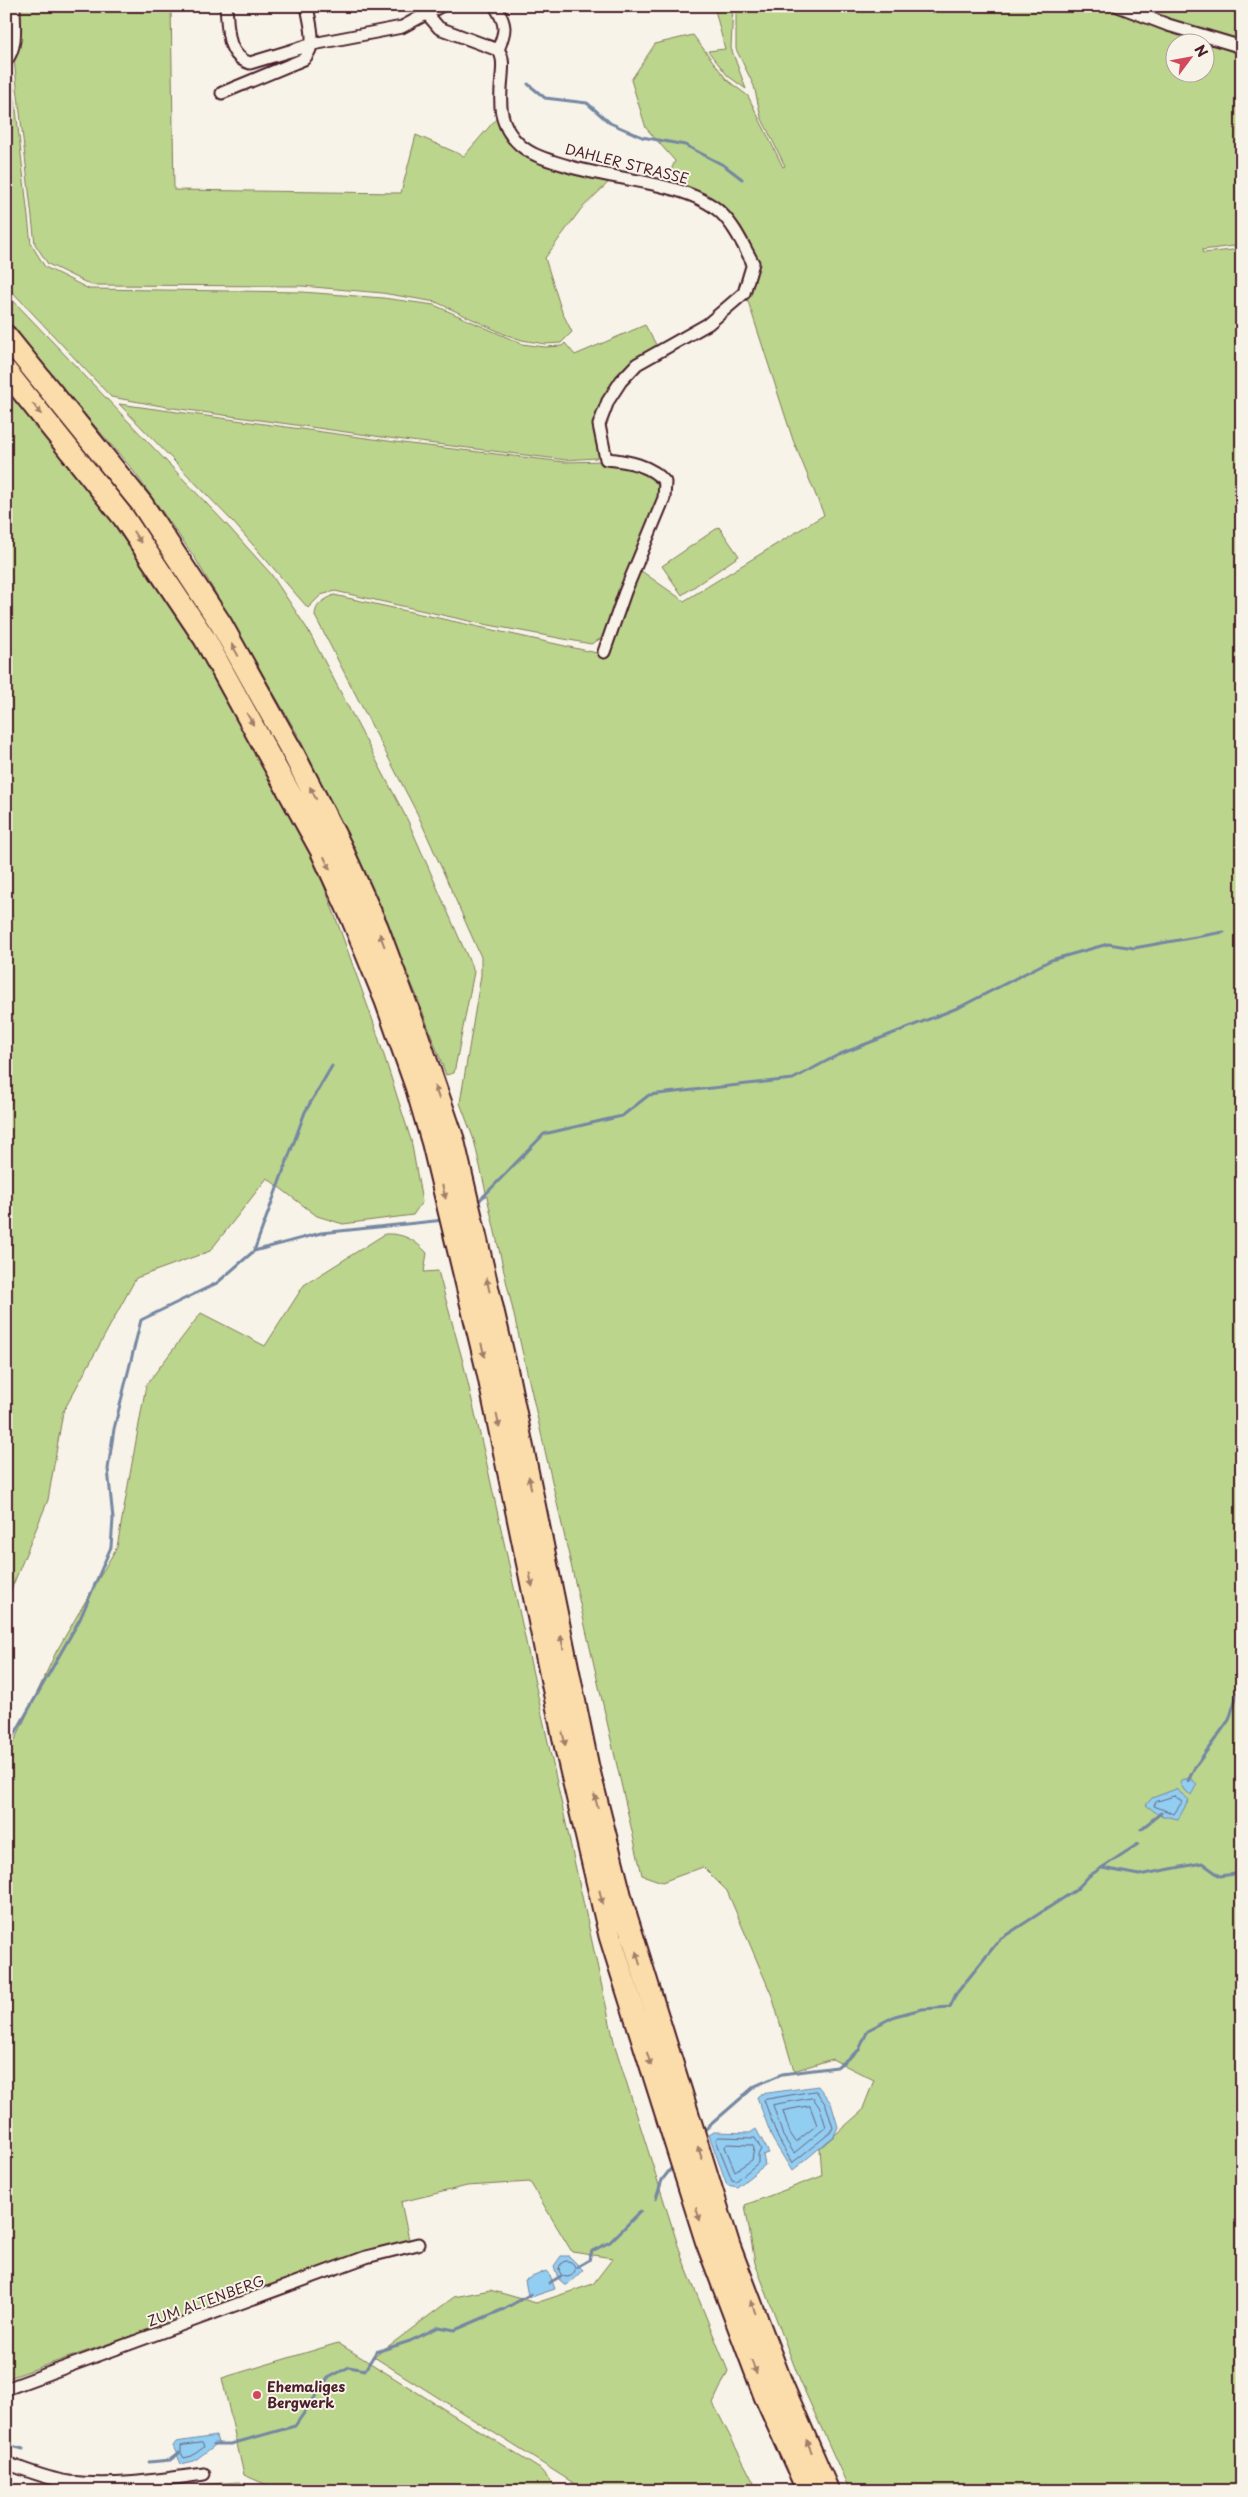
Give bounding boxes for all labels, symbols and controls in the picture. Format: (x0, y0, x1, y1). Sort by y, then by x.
north arrow (1166, 32, 1216, 82)
text: N (1190, 41, 1213, 61)
street label: DAHLER STRASSE (563, 138, 691, 189)
one-way arrow (31, 402, 42, 415)
one-way arrow (132, 530, 141, 544)
one-way arrow (231, 643, 240, 657)
one-way arrow (246, 712, 254, 727)
one-way arrow (309, 785, 317, 800)
one-way arrow (323, 856, 331, 870)
one-way arrow (378, 932, 386, 947)
one-way arrow (433, 1085, 440, 1100)
one-way arrow (440, 1184, 448, 1199)
one-way arrow (484, 1278, 492, 1293)
one-way arrow (479, 1342, 487, 1357)
one-way arrow (494, 1413, 502, 1428)
one-way arrow (526, 1475, 534, 1490)
one-way arrow (527, 1572, 535, 1587)
one-way arrow (558, 1634, 566, 1650)
one-way arrow (560, 1731, 568, 1747)
one-way arrow (592, 1793, 600, 1808)
one-way arrow (597, 1890, 605, 1905)
one-way arrow (634, 1950, 642, 1965)
one-way arrow (645, 2052, 653, 2067)
one-way arrow (695, 2146, 703, 2161)
one-way arrow (694, 2207, 702, 2222)
street label: ZUM ALTENBERG (144, 2270, 267, 2331)
one-way arrow (749, 2299, 757, 2314)
one-way arrow (750, 2360, 758, 2374)
place label: Ehemaliges Bergwerk (267, 2376, 345, 2413)
marker: Ehemaliges Bergwerk (251, 2389, 263, 2401)
one-way arrow (804, 2439, 812, 2453)

